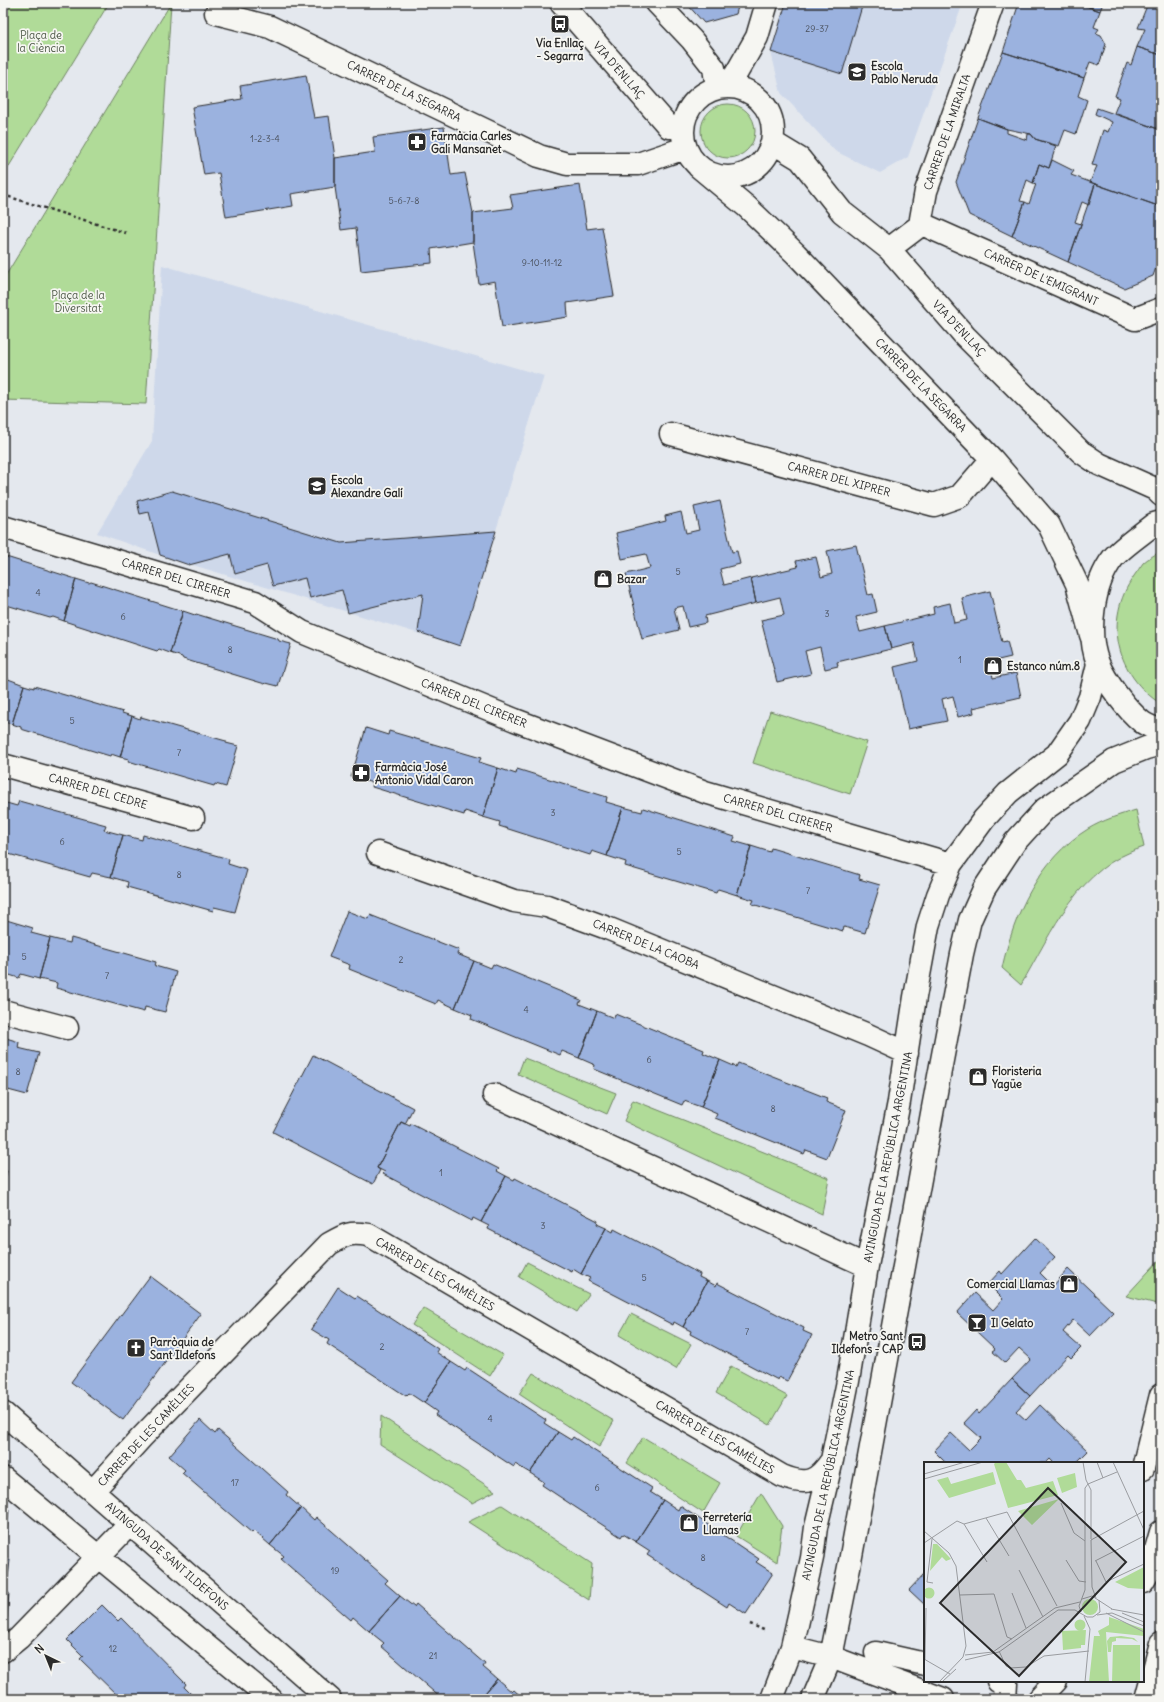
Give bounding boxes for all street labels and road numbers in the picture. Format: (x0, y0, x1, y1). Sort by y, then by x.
street label: VIA D'ENLLAÇ (590, 38, 648, 102)
street label: CARRER DE LA SEGARRA (345, 57, 463, 125)
street label: CARRER DE LA MIRALTA (921, 72, 973, 192)
street label: CARRER DE L'EMIGRANT (982, 245, 1101, 309)
street label: VIA D'ENLLAÇ (930, 297, 988, 359)
street label: CARRER DE LA SEGARRA (872, 335, 970, 435)
street label: CARRER DEL XIPRER (786, 459, 892, 499)
street label: CARRER DEL CIRERER (120, 555, 232, 601)
street label: CARRER DEL CIRERER (419, 675, 529, 731)
street label: CARRER DEL CEDRE (47, 770, 149, 812)
street label: CARRER DEL CIRERER (722, 791, 834, 835)
street label: CARRER DE LA CAOBA (591, 916, 701, 972)
street label: AVINGUDA DE LA REPÚBLICA ARGENTINA (860, 1050, 915, 1264)
street label: CARRER DE LES CAMÈLIES (373, 1233, 498, 1314)
street label: AVINGUDA DE LA REPÚBLICA ARGENTINA (798, 1368, 857, 1582)
street label: CARRER DE LES CAMÈLIES (94, 1380, 197, 1489)
street label: CARRER DE LES CAMÈLIES (653, 1396, 778, 1477)
street label: AVINGUDA DE SANT ILDEFONS (103, 1499, 231, 1613)

